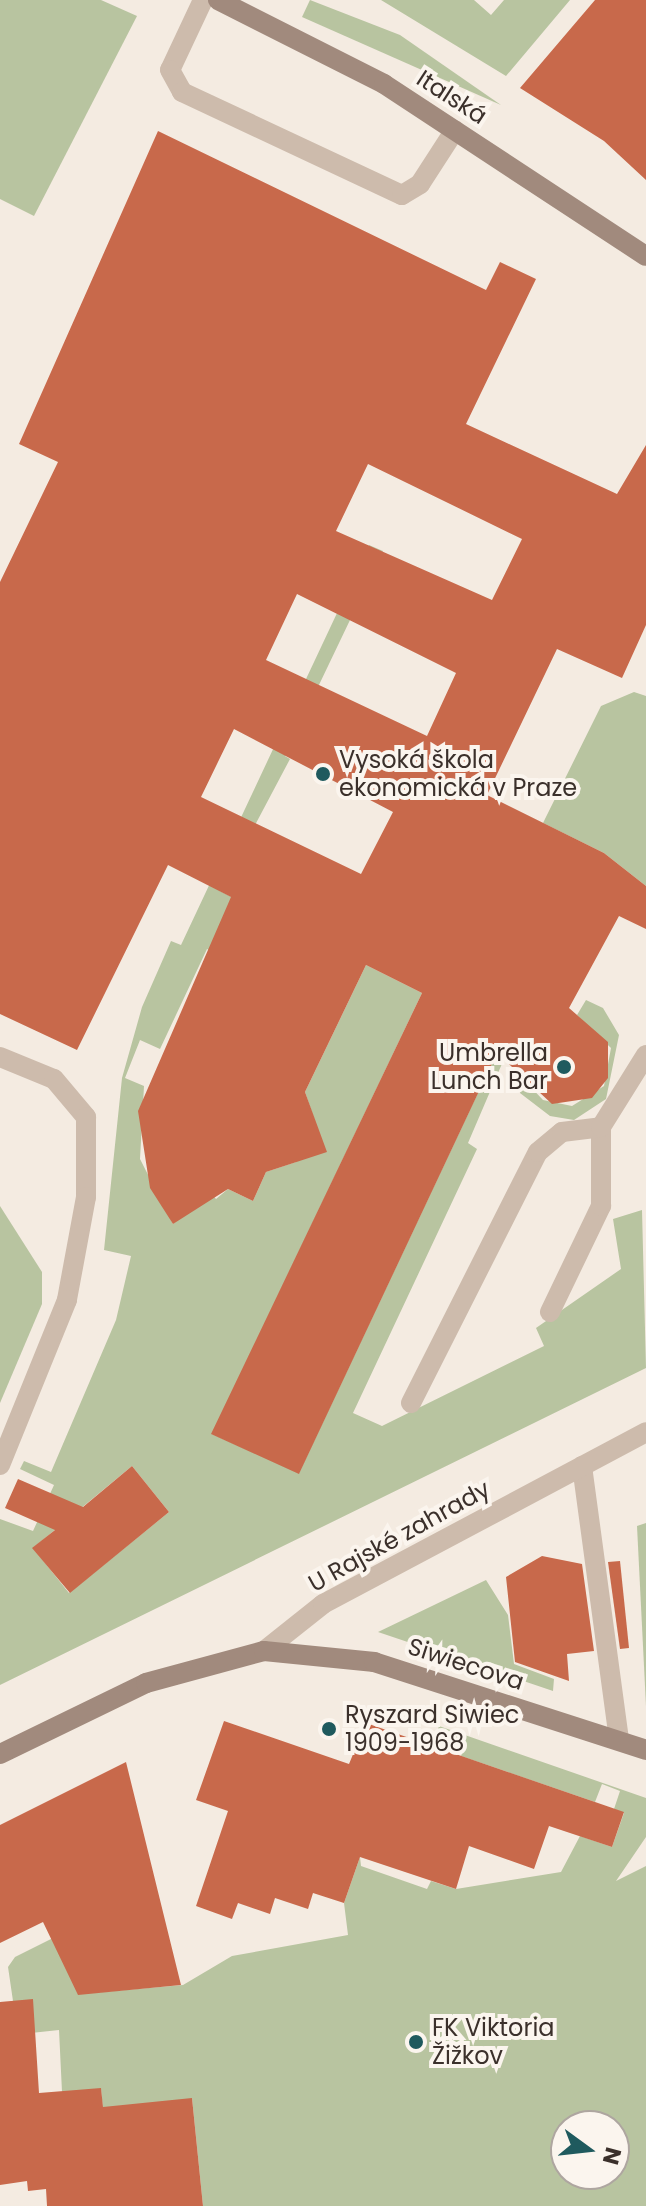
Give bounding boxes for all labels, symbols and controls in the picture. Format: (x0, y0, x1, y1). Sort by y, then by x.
street label: Italská (411, 64, 493, 130)
place label: Vysoká škola ekonomická v Praze (339, 746, 577, 802)
marker: Vysoká škola ekonomická v Praze (314, 765, 332, 783)
place label: Umbrella Lunch Bar (431, 1039, 548, 1095)
marker: Umbrella Lunch Bar (555, 1058, 573, 1076)
street label: U Rajské zahrady (303, 1474, 495, 1598)
street label: Siwiecova (404, 1632, 528, 1696)
place label: Ryszard Siwiec 1909-1968 (345, 1701, 519, 1757)
marker: Ryszard Siwiec 1909-1968 (320, 1720, 338, 1738)
place label: FK Viktoria Žižkov (432, 2014, 555, 2070)
marker: FK Viktoria Žižkov (407, 2033, 425, 2051)
north arrow (550, 2110, 630, 2190)
text: N (595, 2144, 629, 2168)

